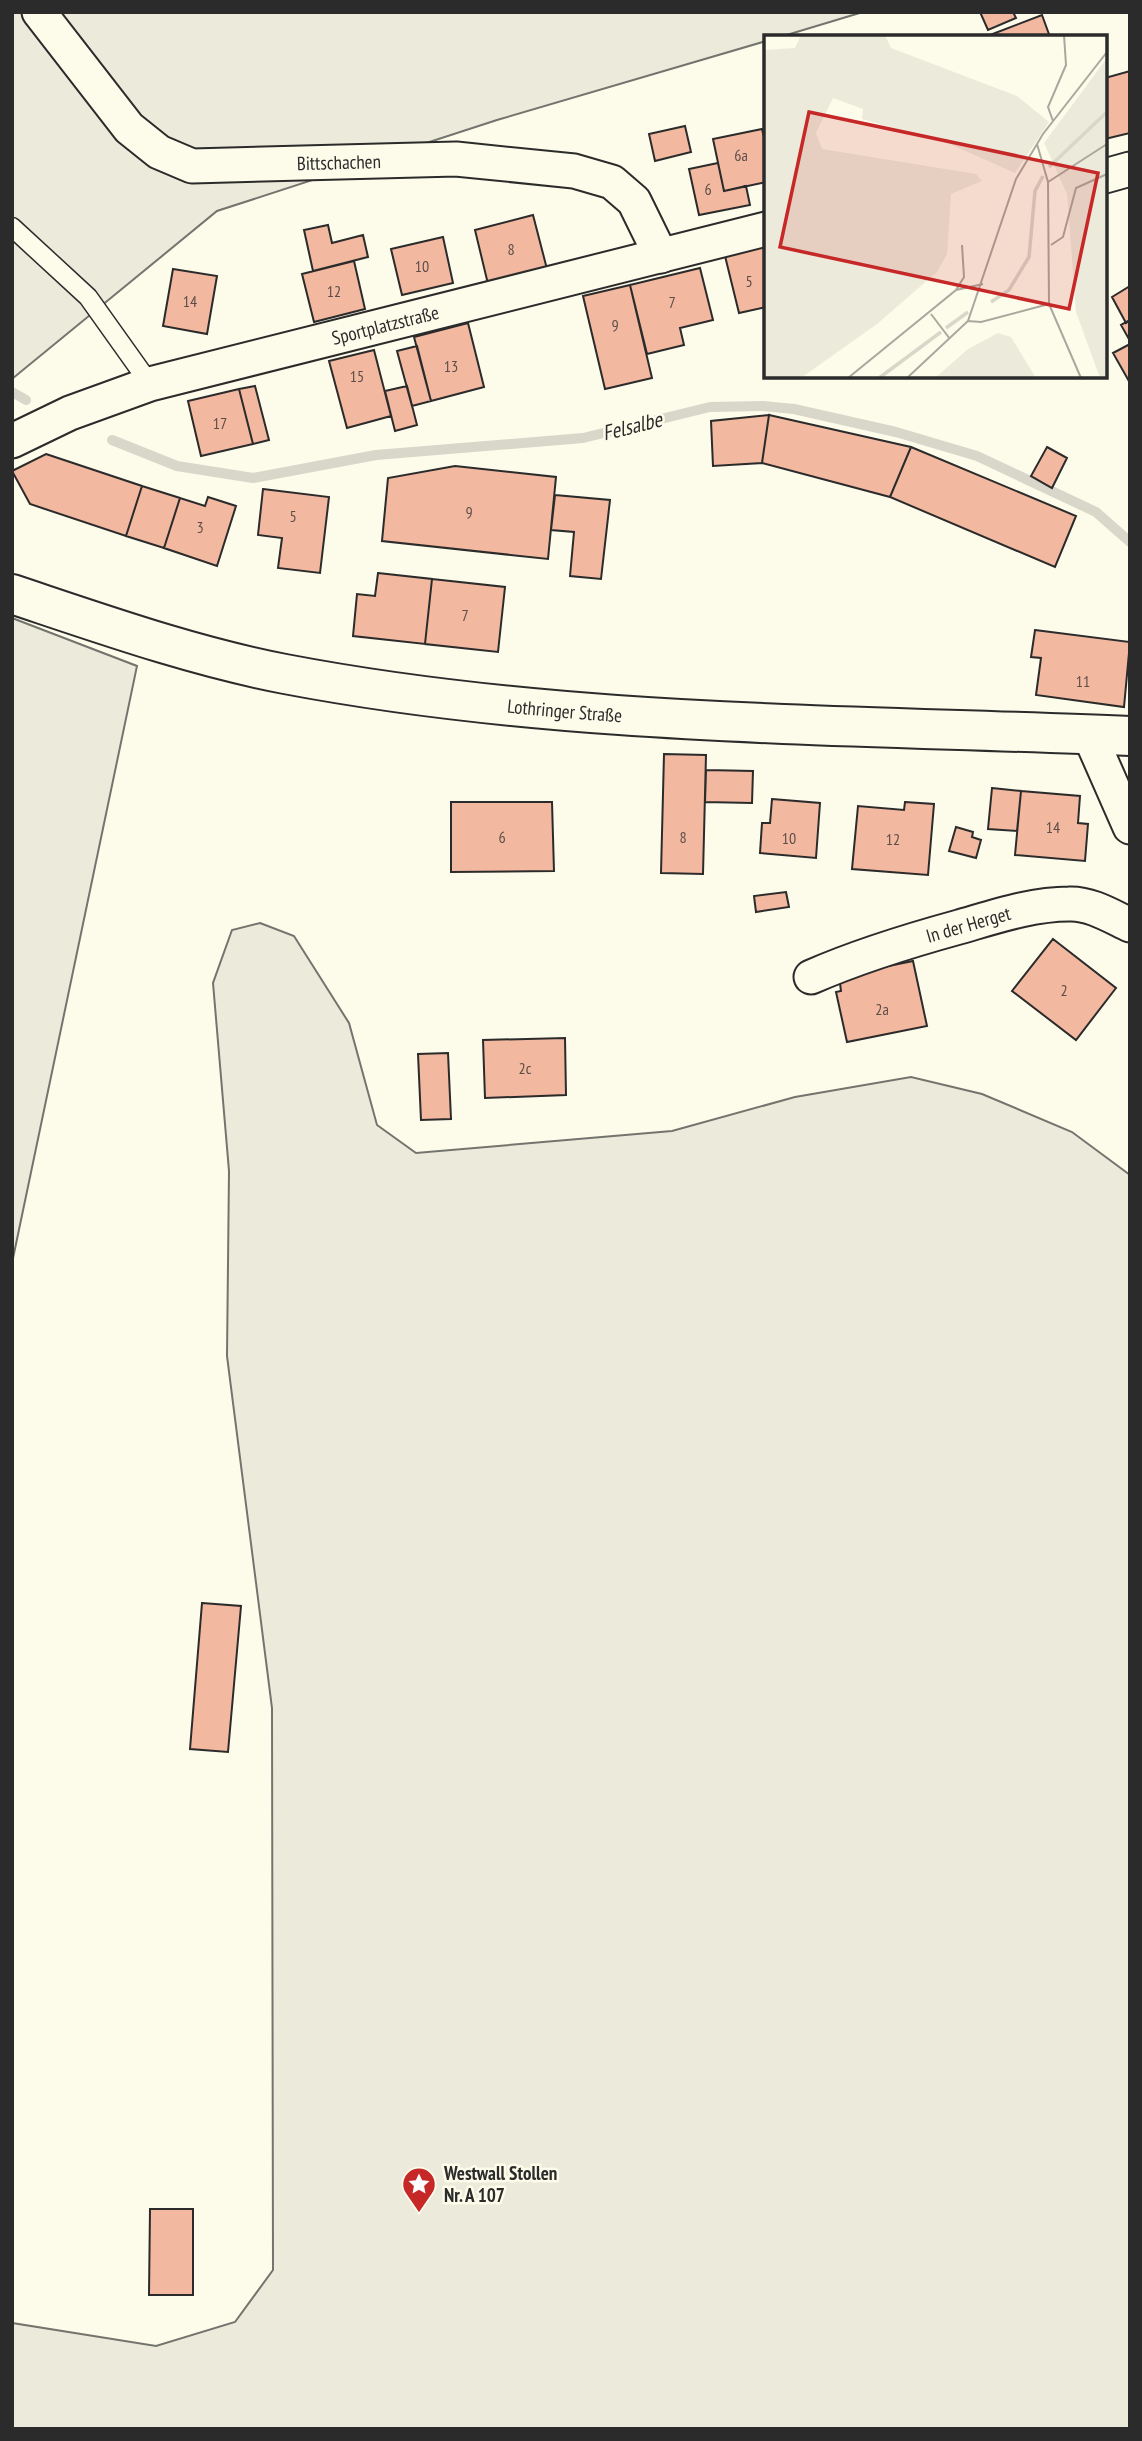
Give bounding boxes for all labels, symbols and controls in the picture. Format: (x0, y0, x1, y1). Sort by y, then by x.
inset map (764, 35, 1107, 378)
house number: 6a (734, 145, 748, 165)
street label: Bittschachen (297, 149, 381, 175)
house number: 6 (704, 179, 712, 199)
house number: 8 (507, 239, 515, 259)
house number: 10 (415, 256, 429, 276)
house number: 5 (745, 271, 753, 291)
house number: 12 (327, 281, 341, 301)
house number: 14 (183, 291, 197, 311)
house number: 7 (668, 292, 676, 312)
street label: Sportplatzstraße (329, 300, 441, 350)
house number: 9 (611, 315, 619, 335)
house number: 13 (444, 356, 458, 376)
house number: 15 (350, 366, 364, 386)
water label: Felsalbe (599, 405, 666, 446)
house number: 17 (213, 413, 227, 433)
house number: 9 (465, 502, 473, 522)
house number: 5 (289, 506, 297, 526)
house number: 3 (196, 517, 204, 537)
house number: 7 (461, 605, 469, 625)
house number: 11 (1076, 671, 1090, 691)
street label: Lothringer Straße (506, 694, 623, 727)
house number: 14 (1046, 817, 1060, 837)
house number: 6 (498, 827, 506, 847)
house number: 8 (679, 827, 687, 847)
house number: 10 (782, 828, 796, 848)
house number: 12 (886, 829, 900, 849)
street label: In der Herget (923, 901, 1014, 948)
house number: 2 (1060, 980, 1068, 1000)
house number: 2a (875, 999, 889, 1019)
house number: 2c (519, 1058, 532, 1078)
place label: Westwall Stollen Nr. A 107 (443, 2161, 557, 2207)
place icon: Westwall Stollen Nr. A 107 (400, 2165, 438, 2214)

